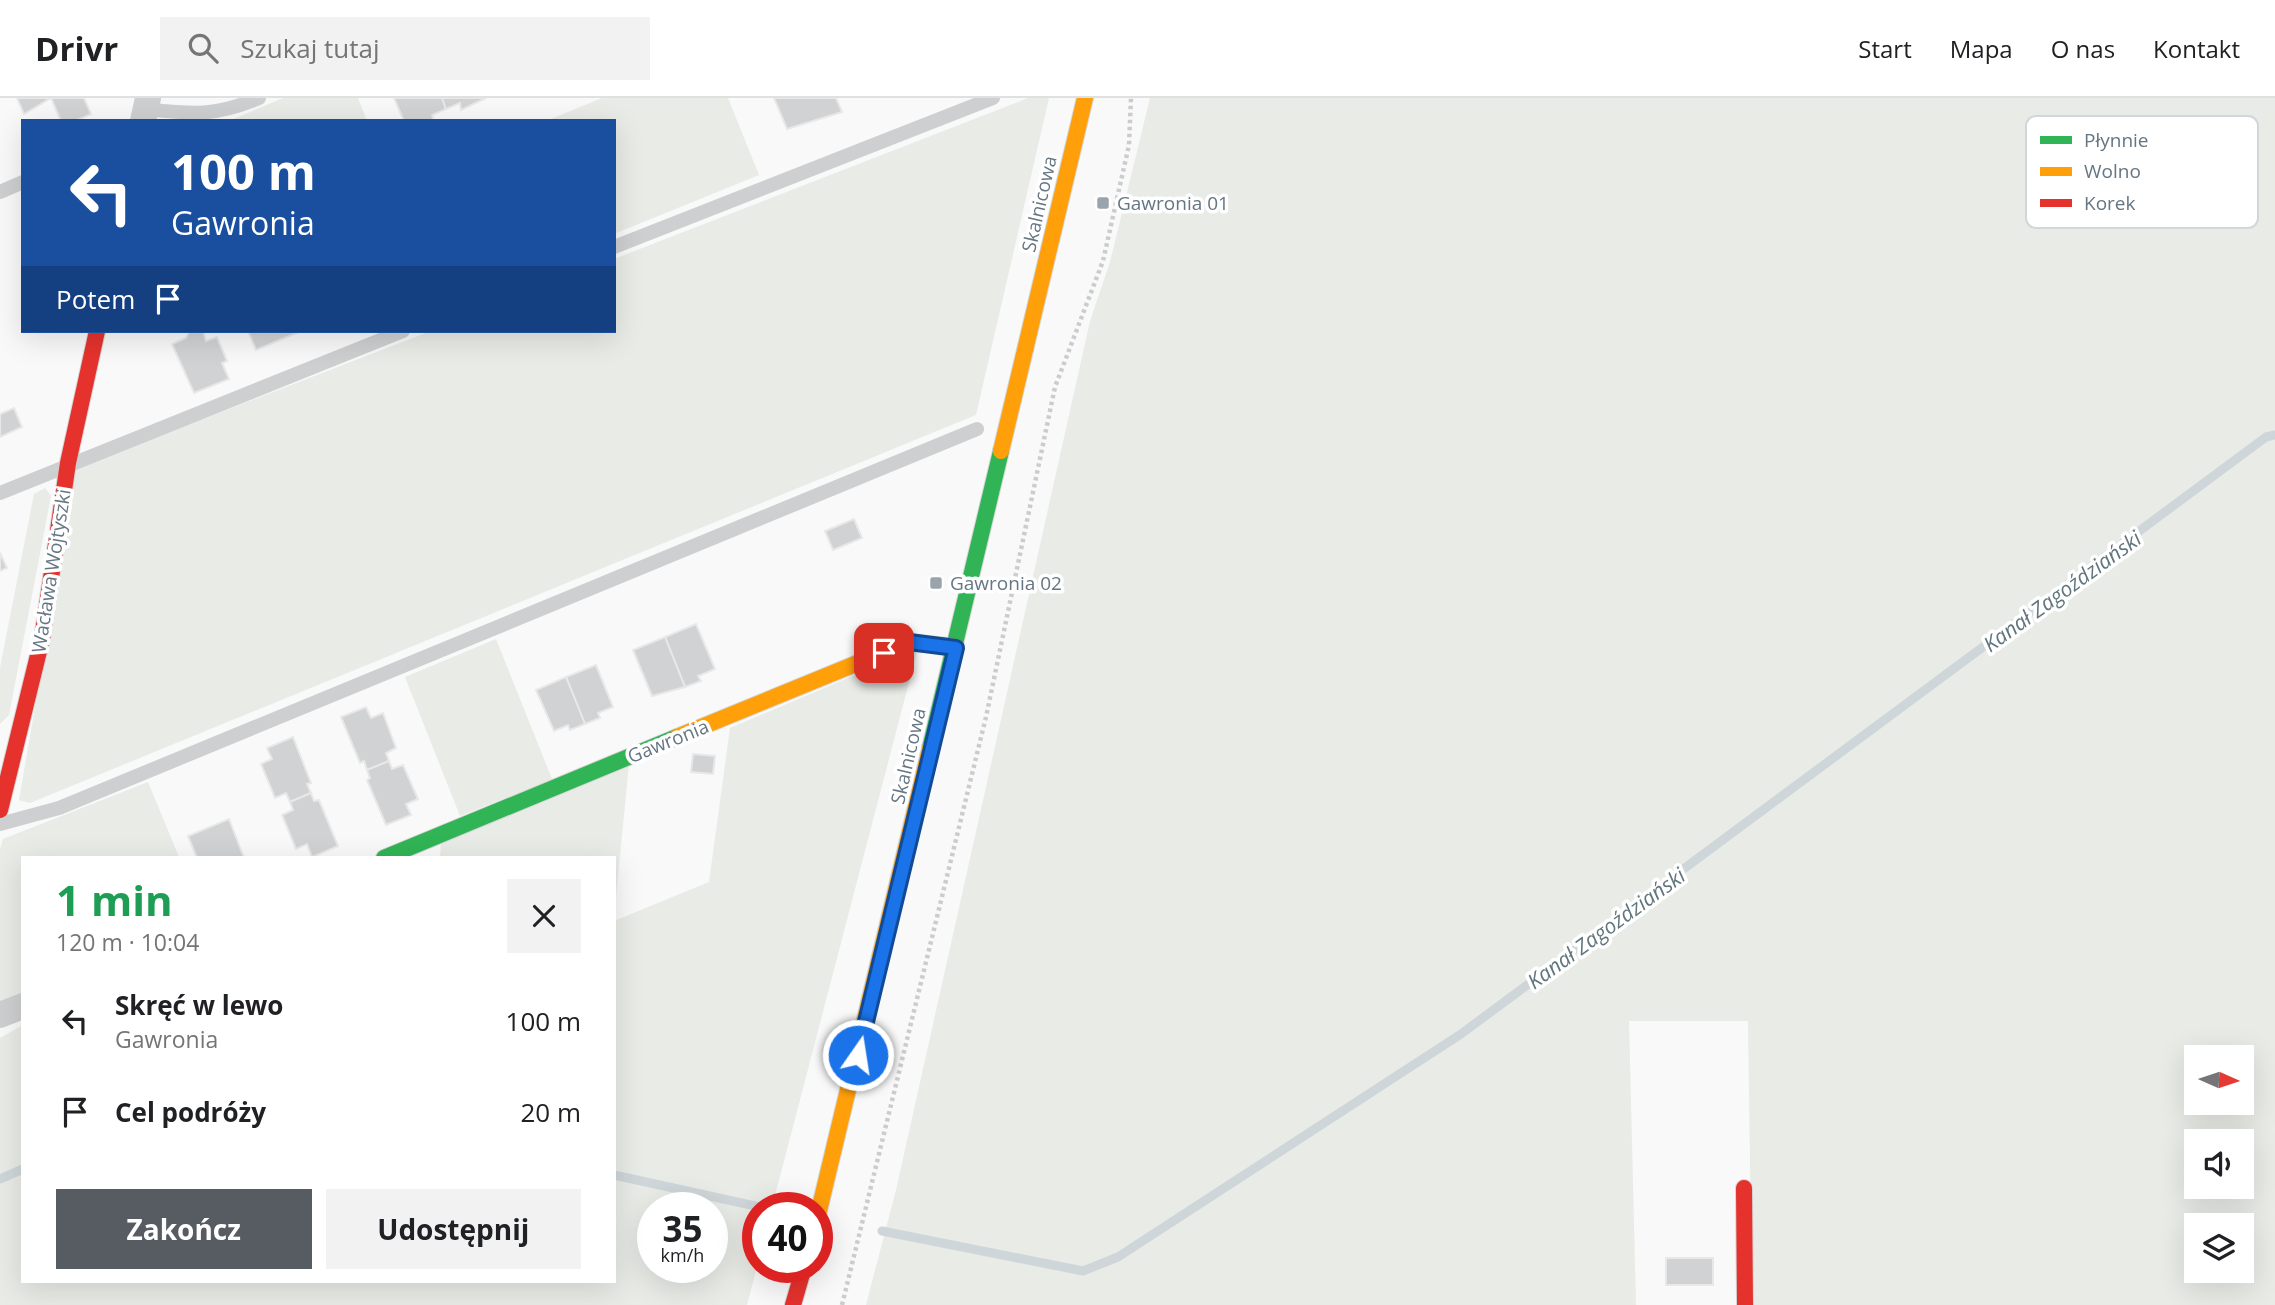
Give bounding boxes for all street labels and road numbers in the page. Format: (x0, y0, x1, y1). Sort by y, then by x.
street label: Skalnicowa (1015, 153, 1063, 255)
street label: Wacława Wojtyszki (25, 487, 77, 655)
street label: Skalnicowa (884, 705, 932, 807)
street label: Gawronia (624, 713, 712, 769)

